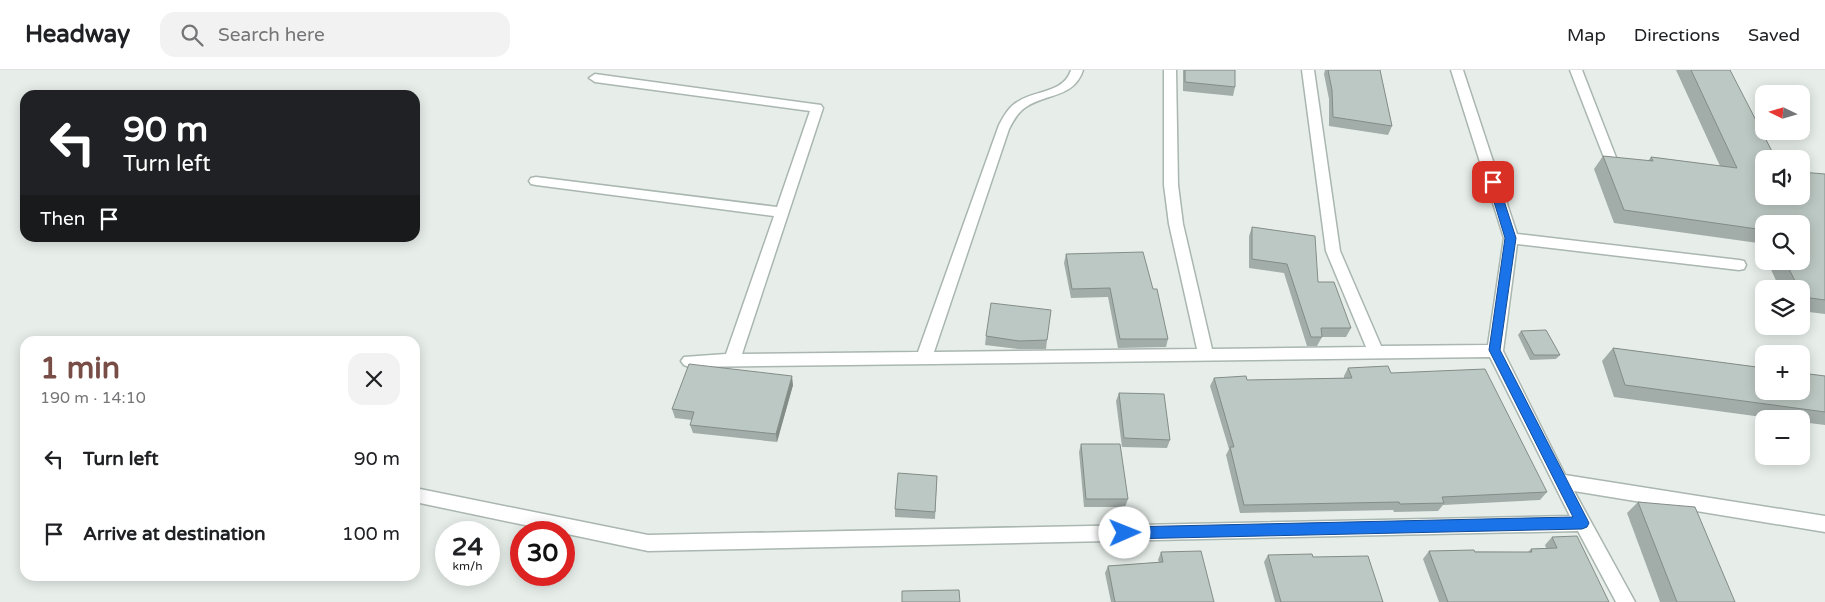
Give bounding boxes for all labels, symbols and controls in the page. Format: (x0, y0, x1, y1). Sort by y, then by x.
search box (160, 12, 510, 57)
text: Headway (25, 20, 130, 49)
icon: search (178, 21, 206, 49)
text: Search here (218, 24, 325, 46)
text: Map (1567, 24, 1606, 46)
text: Directions (1634, 24, 1720, 46)
text: Saved (1748, 24, 1800, 46)
north arrow (1755, 85, 1810, 140)
map controls (1755, 85, 1810, 465)
text: 90 m (123, 109, 208, 151)
icon: left (40, 110, 105, 175)
button: sound (1755, 150, 1810, 205)
text: Turn left (123, 151, 211, 177)
pin (1472, 161, 1514, 203)
icon: arrive (1479, 168, 1507, 196)
icon: arrive (95, 205, 123, 233)
text: Then (40, 208, 85, 230)
button: search (1755, 215, 1810, 270)
button: layers (1755, 280, 1810, 335)
button: + (1755, 345, 1810, 400)
text: 1 min (40, 350, 120, 387)
button: close (348, 353, 400, 405)
text: 190 m · 14:10 (40, 388, 146, 408)
button: − (1755, 410, 1810, 465)
icon: left (40, 445, 68, 473)
text: Turn left (83, 448, 159, 470)
text: 90 m (354, 448, 400, 470)
position arrow (1098, 506, 1150, 558)
icon: arrive (40, 520, 68, 548)
speed limit sign: 30 (510, 521, 575, 586)
text: Arrive at destination (83, 523, 266, 545)
text: 100 m (342, 523, 400, 545)
text: 24 (452, 532, 483, 562)
text: km/h (452, 559, 483, 573)

